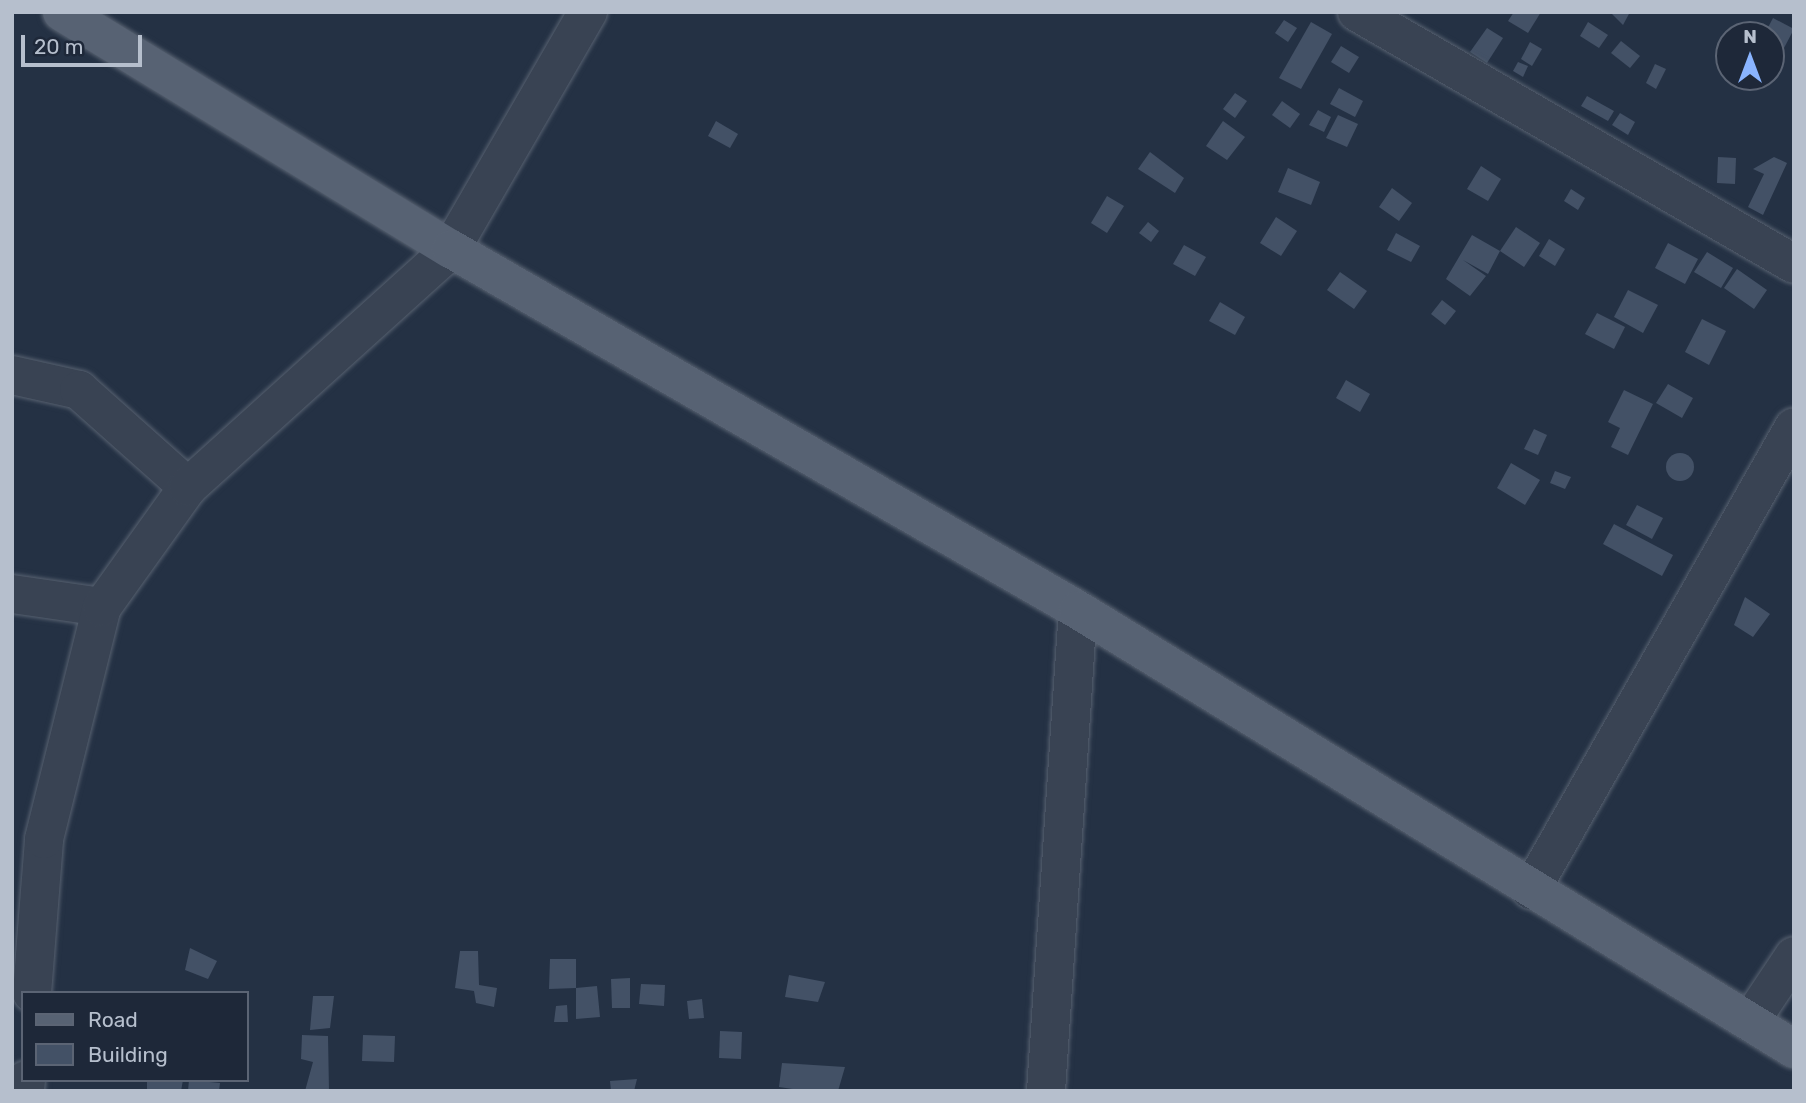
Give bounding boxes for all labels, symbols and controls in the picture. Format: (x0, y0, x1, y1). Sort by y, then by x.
scale bar (24, 21, 145, 65)
north arrow (1715, 21, 1785, 91)
text: N (1743, 25, 1757, 48)
text: 20 m (34, 34, 83, 59)
legend (21, 991, 248, 1082)
text: Road (88, 1007, 138, 1032)
text: Building (88, 1042, 168, 1067)

